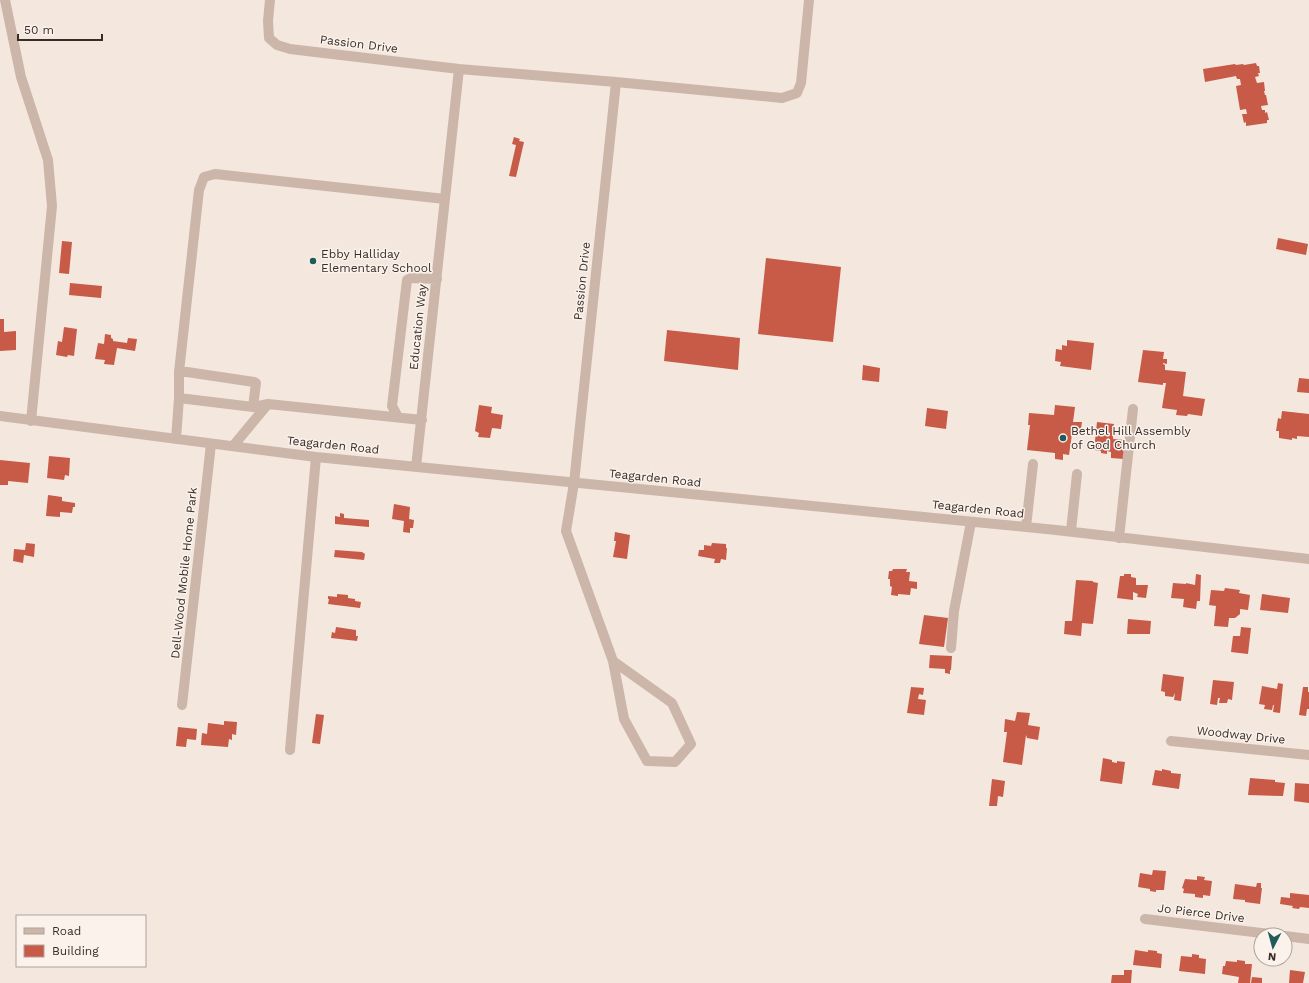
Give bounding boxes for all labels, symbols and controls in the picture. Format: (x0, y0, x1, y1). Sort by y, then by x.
scale bar (18, 16, 102, 42)
text: 50 m (24, 23, 54, 37)
street label: Passion Drive (319, 32, 399, 56)
street label: Passion Drive (571, 241, 593, 321)
place label: Ebby Halliday Elementary School (321, 247, 432, 275)
marker: Ebby Halliday Elementary School (308, 256, 318, 266)
street label: Education Way (407, 283, 430, 370)
place label: Bethel Hill Assembly of God Church (1071, 424, 1192, 452)
street label: Teagarden Road (286, 433, 380, 457)
marker: Bethel Hill Assembly of God Church (1058, 433, 1068, 443)
street label: Teagarden Road (608, 466, 702, 490)
street label: Dell-Wood Mobile Home Park (168, 486, 200, 659)
street label: Teagarden Road (931, 497, 1025, 521)
street label: Woodway Drive (1196, 723, 1286, 747)
street label: Jo Pierce Drive (1157, 901, 1245, 925)
legend (16, 915, 146, 967)
text: Road (52, 924, 81, 938)
north arrow (1253, 927, 1293, 967)
text: Building (52, 944, 99, 958)
text: N (1267, 950, 1277, 963)

